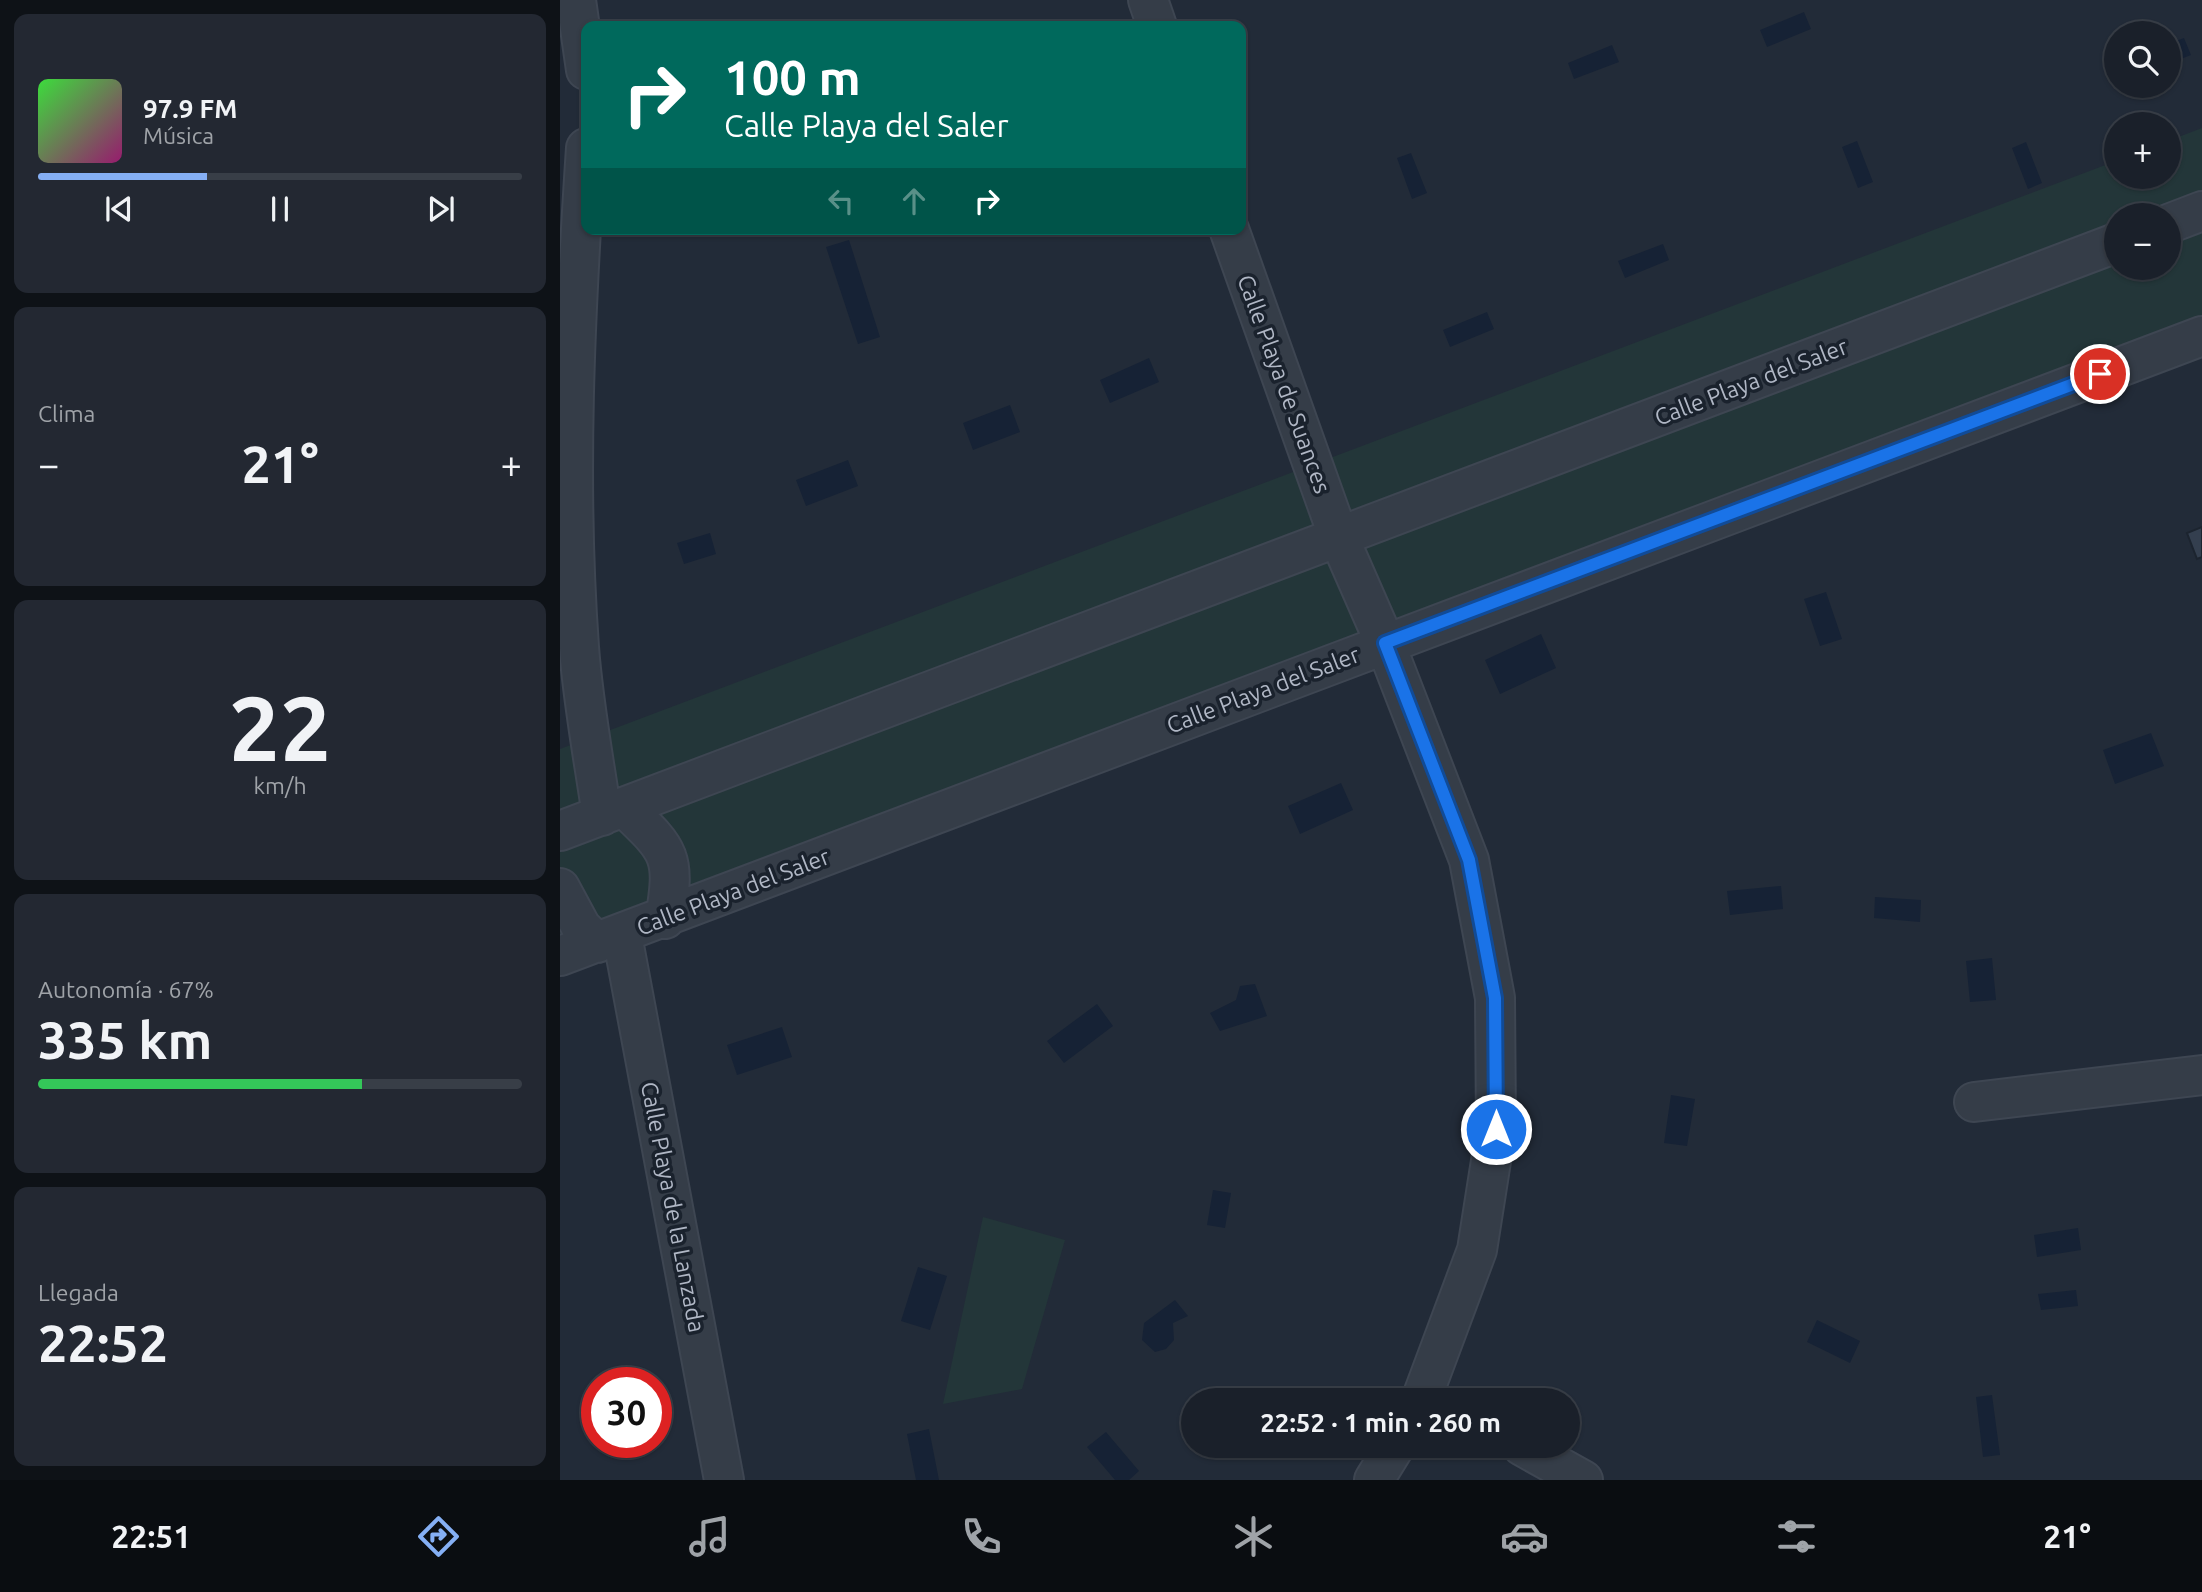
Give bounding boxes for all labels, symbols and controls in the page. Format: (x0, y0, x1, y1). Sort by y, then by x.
map controls (2104, 21, 2181, 280)
button: search (2104, 21, 2181, 98)
icon: right (609, 49, 700, 140)
text: 100 m (724, 49, 861, 104)
text: 97.9 FM (143, 94, 237, 123)
text: Calle Playa del Saler (724, 107, 1009, 143)
button: + (2104, 112, 2181, 189)
text: Música (143, 123, 214, 148)
icon: left (822, 182, 860, 220)
icon: ahead (895, 182, 933, 220)
icon: right (968, 182, 1006, 220)
icon: previous (100, 190, 138, 228)
icon: pause (261, 190, 299, 228)
icon: next (422, 190, 460, 228)
button: − (2104, 203, 2181, 280)
street label: Calle Playa de Suances (1233, 271, 1336, 496)
street label: Calle Playa del Saler (1651, 333, 1851, 430)
pin (2070, 344, 2130, 404)
icon: arrive (2081, 355, 2119, 393)
text: Clima (38, 401, 95, 426)
text: 21° (241, 435, 319, 493)
text: − (38, 443, 59, 485)
text: + (501, 443, 522, 485)
street label: Calle Playa del Saler (1163, 641, 1363, 738)
text: 22 (229, 676, 331, 778)
text: km/h (253, 773, 307, 798)
street label: Calle Playa del Saler (633, 843, 833, 940)
text: Autonomía · 67% (38, 977, 214, 1002)
text: 335 km (38, 1011, 212, 1069)
street label: Calle Playa de la Lanzada (637, 1080, 710, 1334)
position arrow (1459, 1092, 1533, 1166)
text: Llegada (38, 1280, 119, 1305)
text: 22:52 (38, 1314, 168, 1372)
speed limit sign: 30 (581, 1367, 672, 1458)
text: 22:52 · 1 min · 260 m (1260, 1408, 1501, 1437)
icon: directions (414, 1512, 463, 1561)
icon: music (685, 1512, 734, 1561)
icon: phone (957, 1512, 1006, 1561)
icon: climate (1229, 1512, 1278, 1561)
icon: car (1500, 1512, 1549, 1561)
icon: filters (1772, 1512, 1821, 1561)
text: 22:51 (111, 1518, 191, 1554)
text: 21° (2043, 1518, 2091, 1554)

